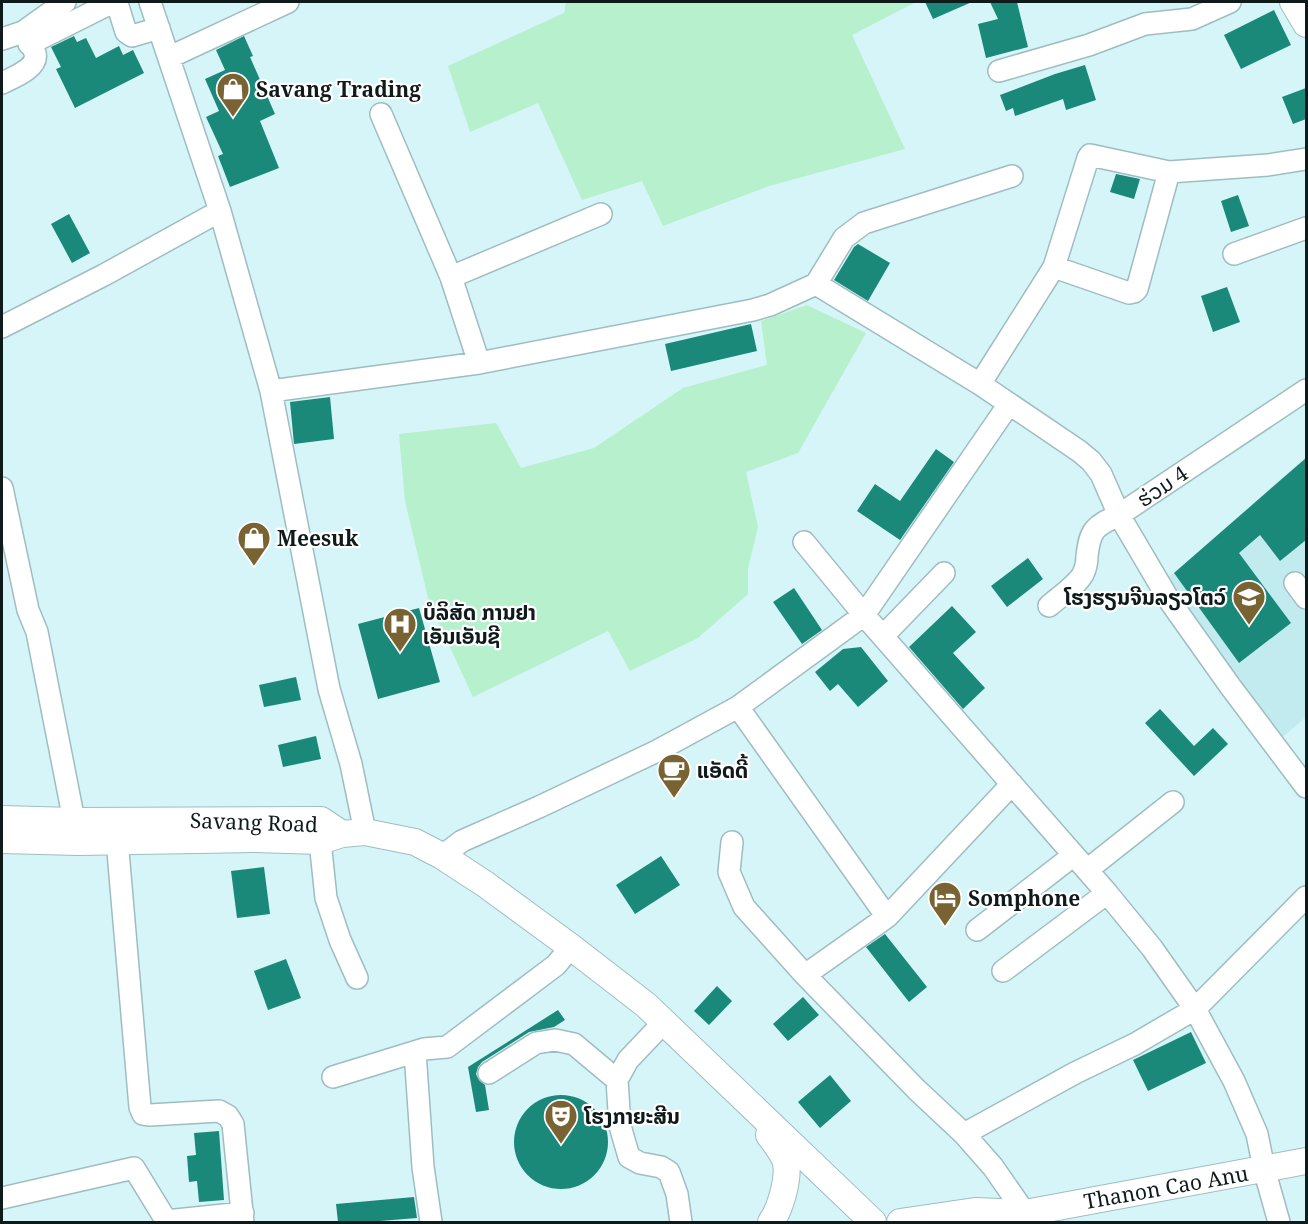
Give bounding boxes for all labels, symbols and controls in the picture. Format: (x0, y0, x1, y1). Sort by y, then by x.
shop icon: Savang Trading (215, 71, 251, 118)
place label: Savang Trading (256, 75, 421, 103)
street label: ຮ່ວມ 4 (1131, 459, 1193, 513)
shop icon: Meesuk (236, 520, 272, 567)
place label: Meesuk (277, 524, 359, 552)
school or university icon: ໂຮງຮຽນຈີນລຽວໂຕວ໌ (1231, 579, 1267, 626)
place label: ໂຮງຮຽນຈີນລຽວໂຕວ໌ (1063, 583, 1226, 611)
place label: ບໍລິສັດ ການຢາ ເອັນເອັນຊີ (423, 598, 536, 650)
hospital icon: ບໍລິສັດ ການຢາ ເອັນເອັນຊີ (382, 606, 418, 653)
cafe icon: ແອັດດີ້ (656, 752, 692, 799)
place label: ແອັດດີ້ (697, 753, 749, 784)
street label: Savang Road (189, 806, 319, 838)
hotel icon: Somphone (927, 880, 963, 927)
place label: Somphone (968, 884, 1080, 912)
theatre icon: ໂຮງກາຍະສີນ (543, 1098, 579, 1145)
place label: ໂຮງກາຍະສີນ (583, 1102, 680, 1130)
street label: Thanon Cao Anu (1081, 1159, 1251, 1215)

